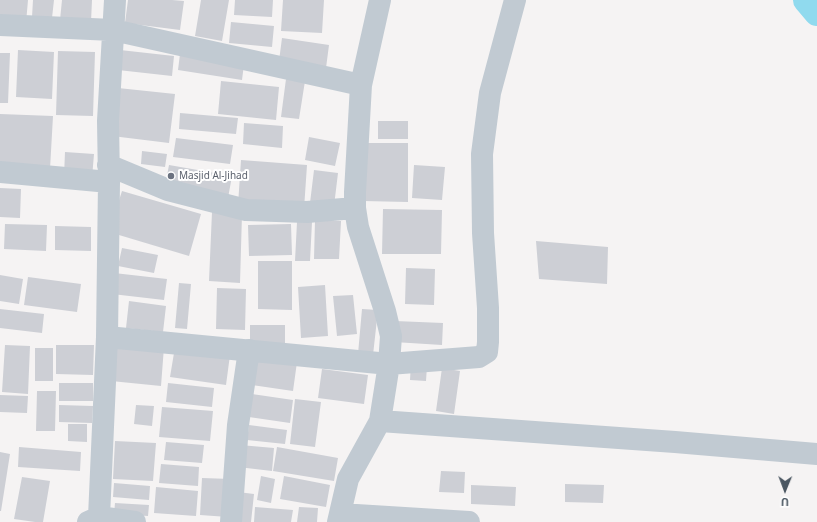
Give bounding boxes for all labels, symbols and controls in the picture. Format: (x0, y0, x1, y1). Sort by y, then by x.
place label: Masjid Al-Jihad (179, 170, 248, 182)
marker: Masjid Al-Jihad (166, 171, 176, 181)
north arrow (765, 470, 805, 510)
text: U (780, 495, 789, 510)

